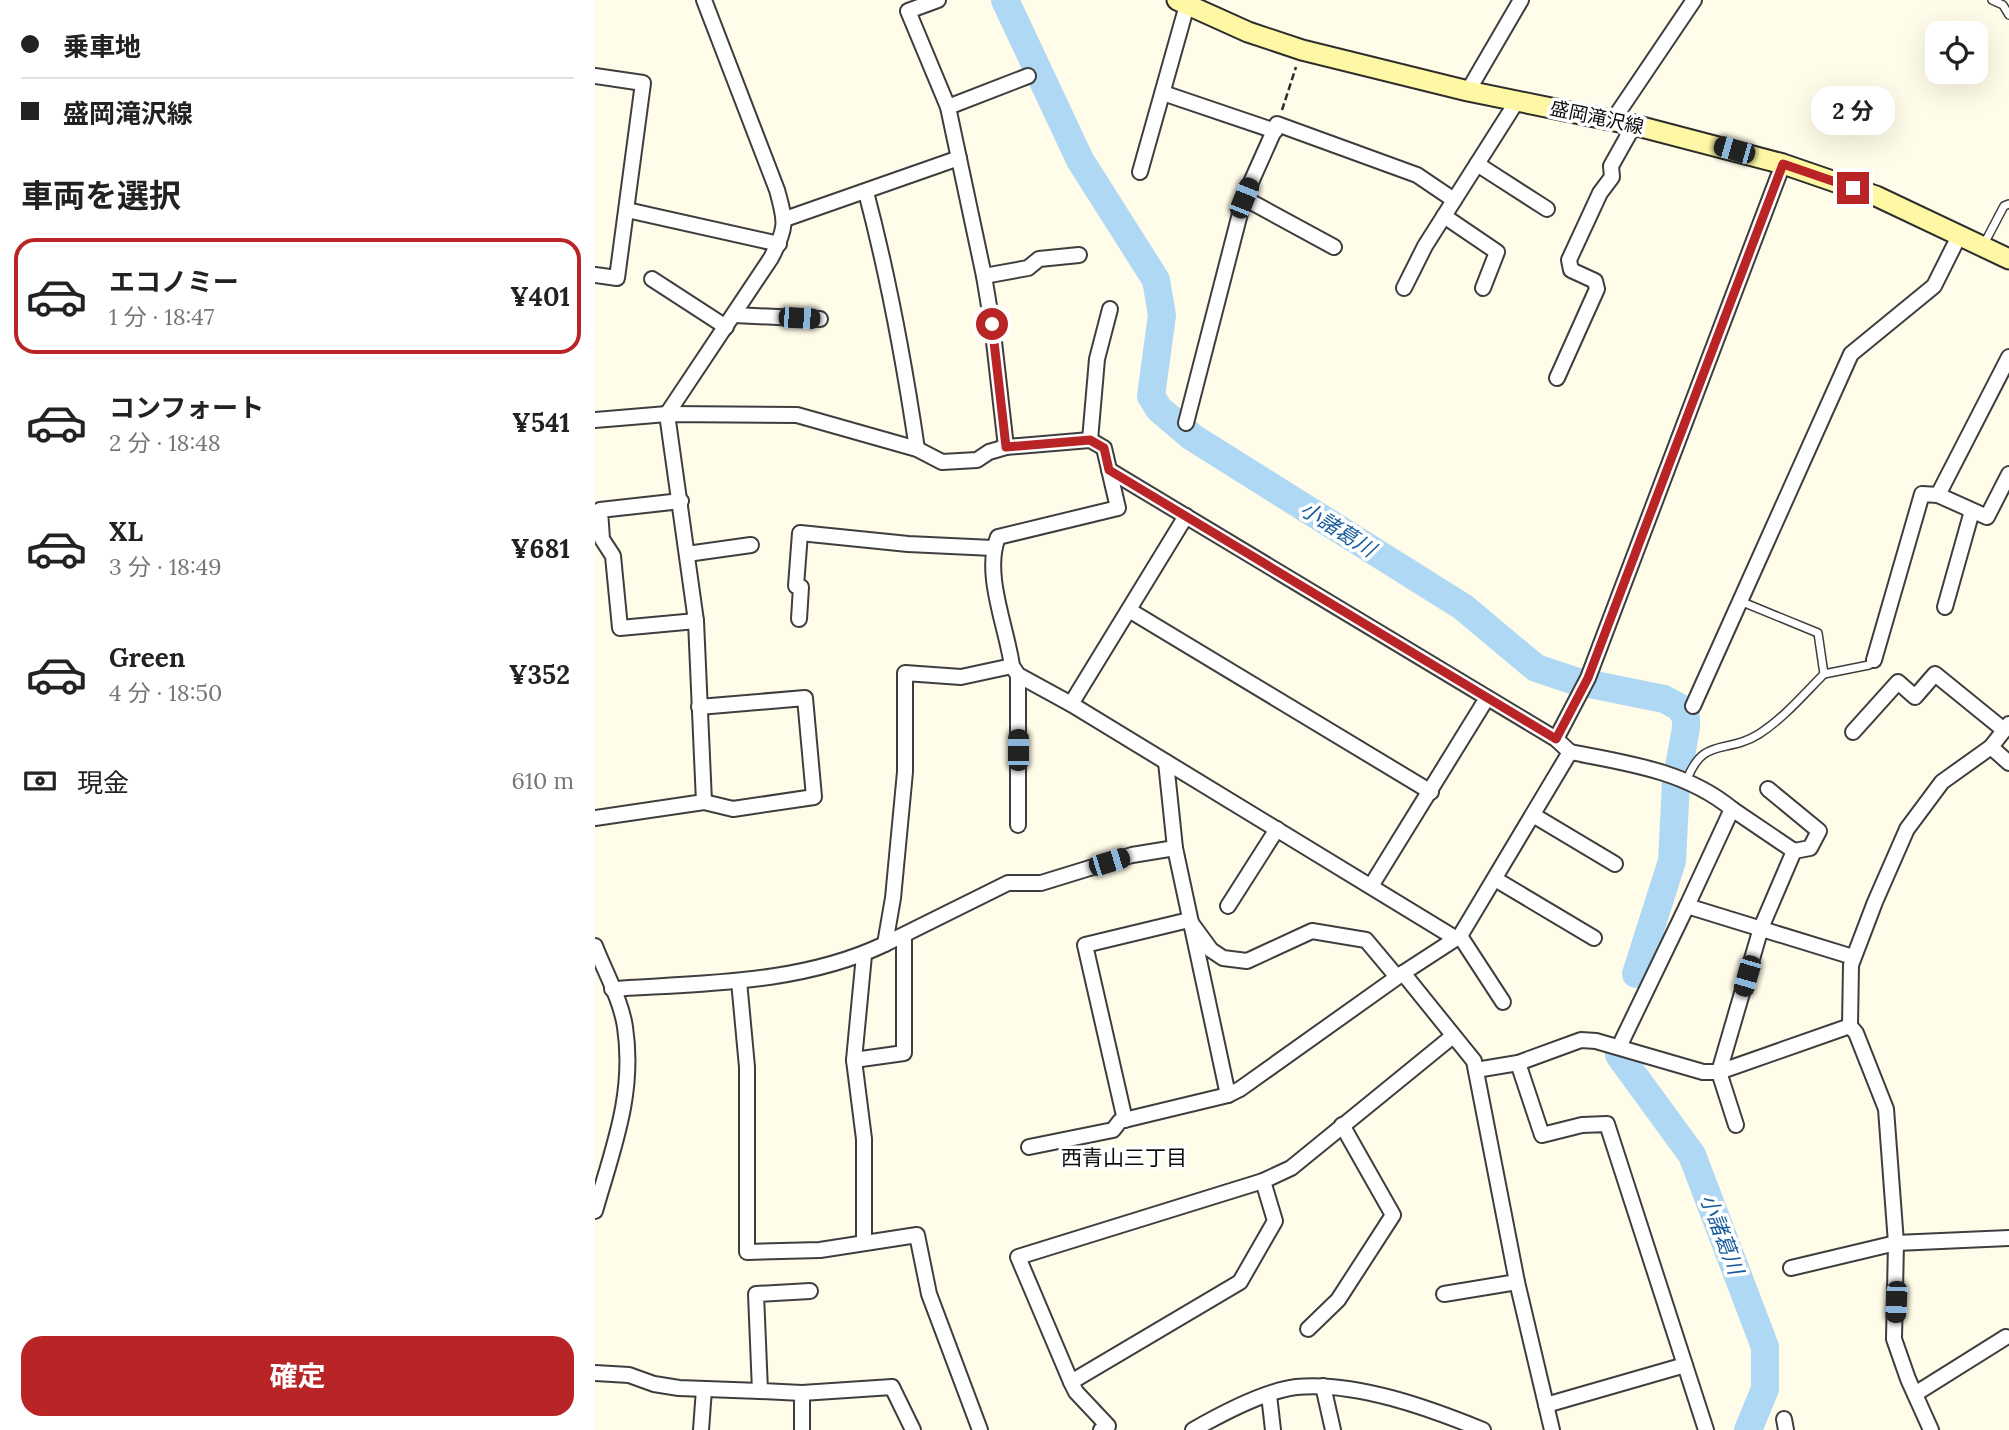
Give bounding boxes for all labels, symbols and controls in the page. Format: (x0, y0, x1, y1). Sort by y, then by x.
map controls (1925, 21, 1988, 84)
button: locate (1925, 21, 1988, 84)
text: 乗車地 (63, 30, 141, 63)
callout: 2 分 (1811, 86, 1895, 136)
street label: 盛岡滝沢線 (1548, 95, 1646, 139)
text: 2 分 (1832, 96, 1874, 125)
text: 盛岡滝沢線 (63, 97, 193, 130)
car (1711, 134, 1758, 166)
route end (1837, 172, 1869, 204)
text: 車両を選択 (21, 175, 181, 216)
car (1227, 175, 1262, 221)
icon: car (25, 265, 88, 328)
text: エコノミー (109, 265, 239, 298)
text: ¥401 (510, 280, 570, 313)
text: 1 分 · 18:47 (109, 302, 214, 331)
car (778, 306, 821, 330)
route start (976, 308, 1008, 340)
icon: car (25, 391, 88, 454)
text: コンフォート (109, 391, 264, 424)
text: ¥541 (512, 406, 570, 439)
text: 2 分 · 18:48 (109, 428, 221, 457)
water label: 小諸葛川 (1295, 495, 1382, 564)
text: XL (109, 515, 143, 548)
icon: car (25, 517, 88, 580)
text: ¥681 (511, 532, 570, 565)
text: 3 分 · 18:49 (109, 552, 222, 581)
text: Green (109, 641, 185, 674)
icon: car (25, 643, 88, 706)
text: ¥352 (509, 658, 570, 691)
text: 4 分 · 18:50 (109, 678, 222, 707)
car (1008, 729, 1029, 771)
icon: cash (21, 762, 59, 800)
text: 現金 (77, 766, 129, 799)
text: 610 m (511, 766, 574, 795)
car (1086, 846, 1133, 878)
car (1732, 953, 1763, 999)
district label: 西青山三丁目 (1061, 1144, 1187, 1171)
water label: 小諸葛川 (1694, 1190, 1750, 1280)
car (1885, 1280, 1908, 1324)
button: 確定 (21, 1336, 574, 1416)

